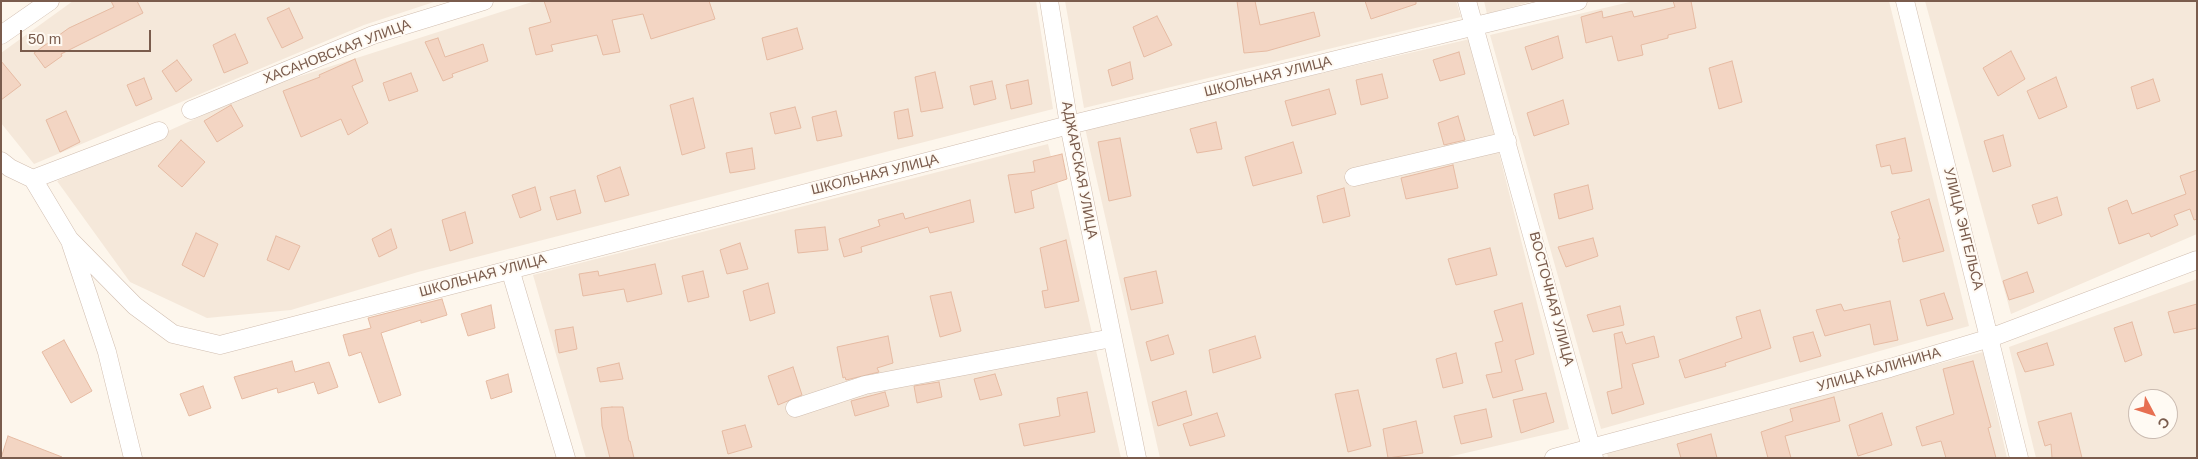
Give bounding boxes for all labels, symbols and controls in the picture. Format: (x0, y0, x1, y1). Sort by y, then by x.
street label: ХАСАНОВСКАЯ УЛИЦА (261, 16, 413, 88)
scale bar (22, 20, 154, 52)
text: 50 m (28, 30, 61, 47)
street label: ШКОЛЬНАЯ УЛИЦА (1203, 53, 1333, 101)
street label: АДЖАРСКАЯ УЛИЦА (1057, 100, 1101, 240)
street label: ШКОЛЬНАЯ УЛИЦА (810, 151, 940, 199)
street label: УЛИЦА ЭНГЕЛЬСА (1940, 166, 1986, 292)
street label: ВОСТОЧНАЯ УЛИЦА (1525, 230, 1577, 368)
street label: ШКОЛЬНАЯ УЛИЦА (418, 251, 548, 301)
street label: УЛИЦА КАЛИНИНА (1815, 344, 1943, 396)
north arrow (2128, 389, 2178, 439)
text: С (2154, 414, 2173, 432)

